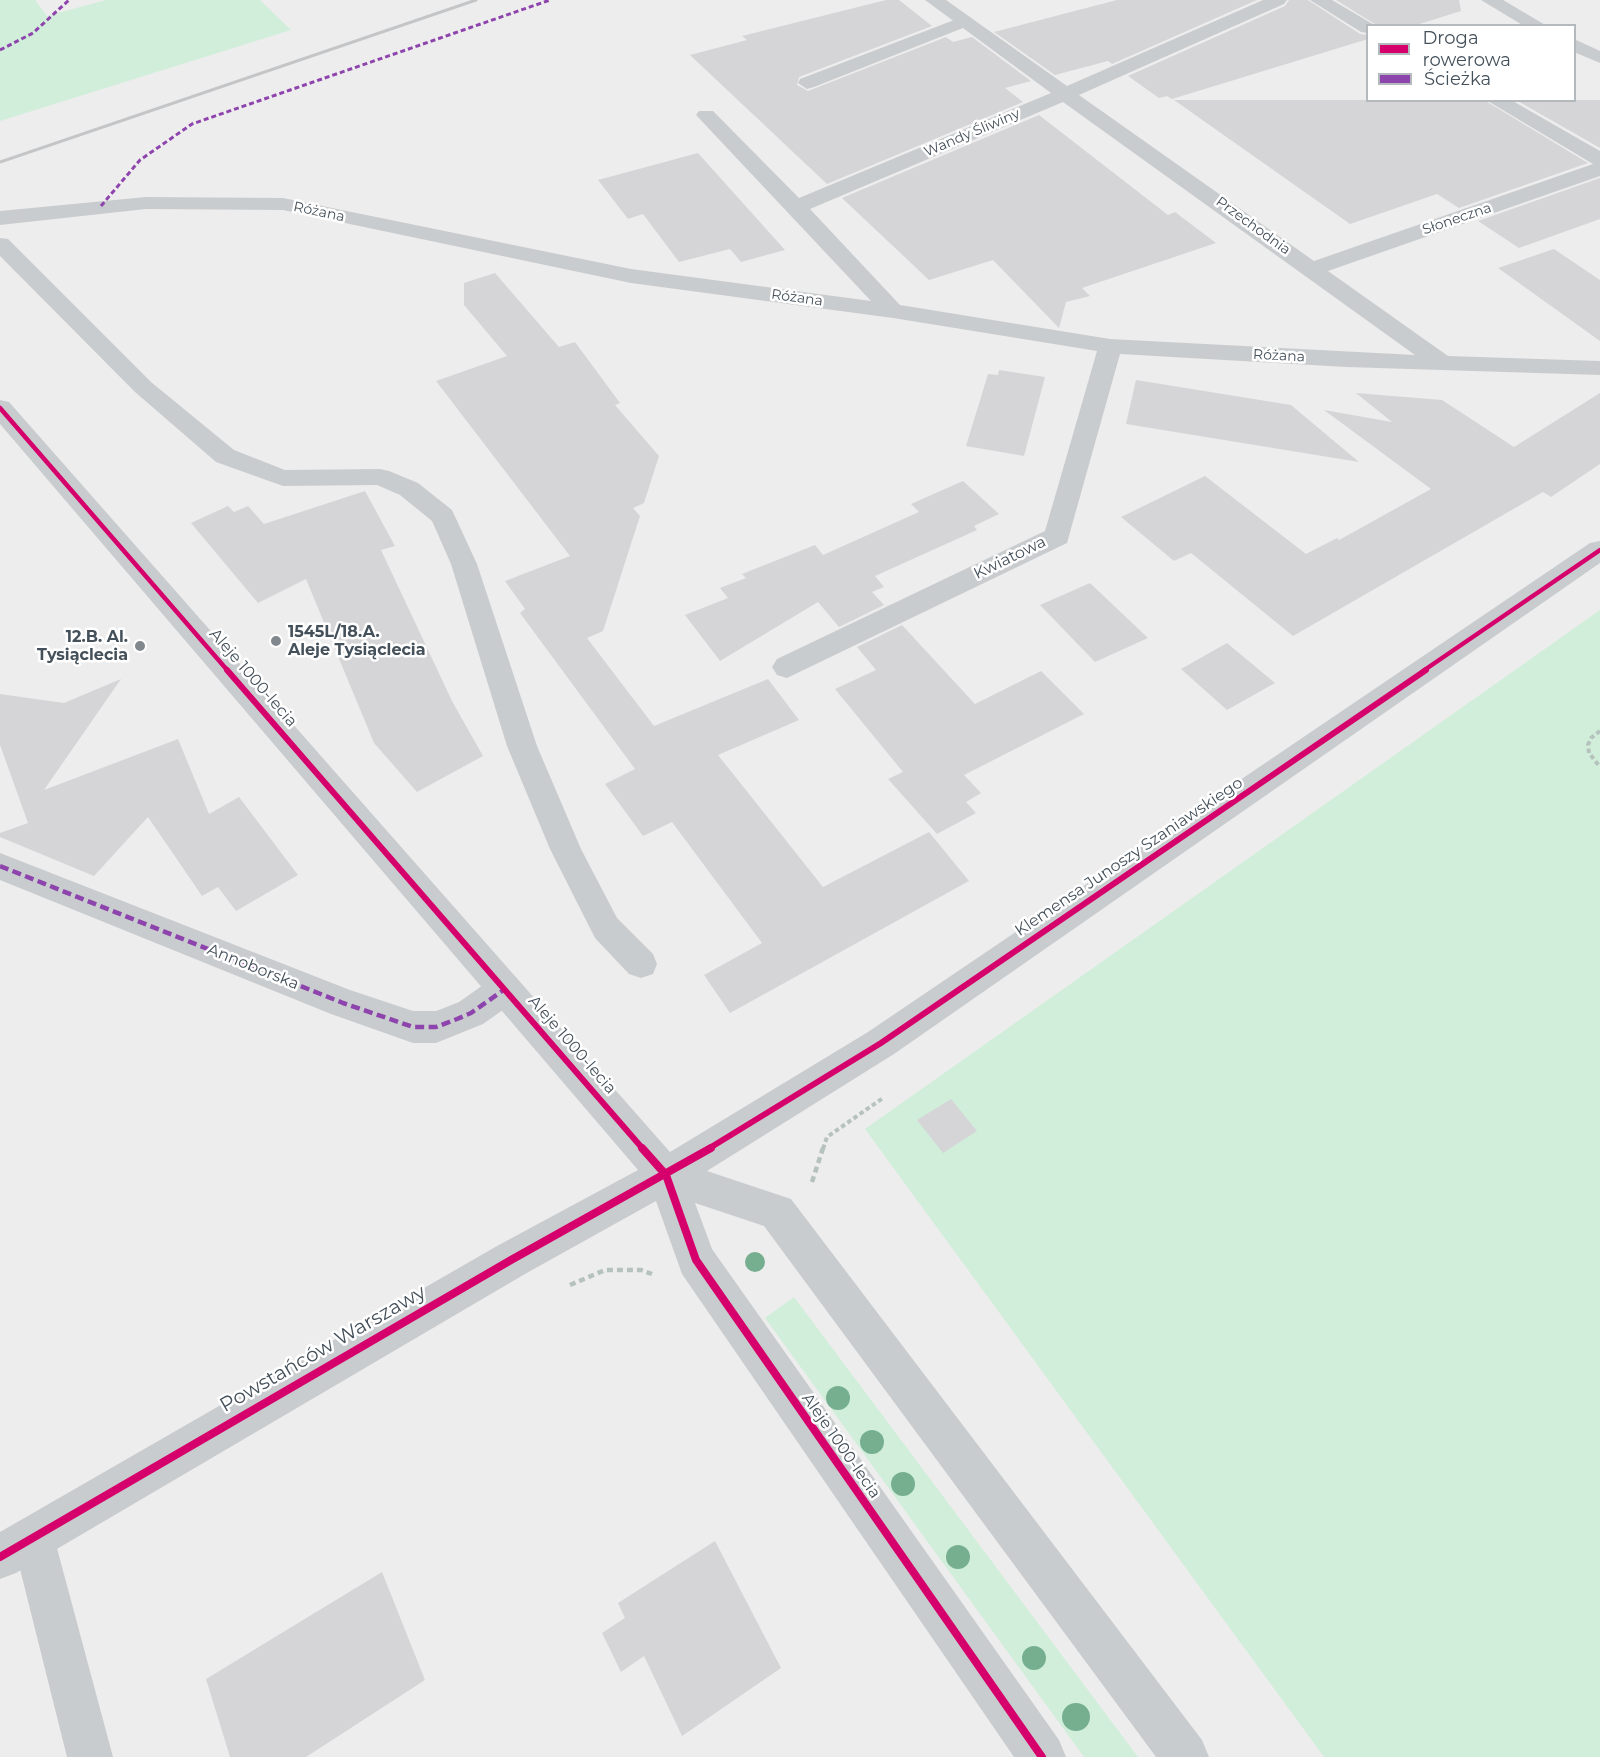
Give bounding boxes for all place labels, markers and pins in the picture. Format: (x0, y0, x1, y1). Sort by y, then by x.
place label: 1545L/18.A. Aleje Tysiąclecia (288, 622, 426, 660)
place label: 12.B. Al. Tysiąclecia (37, 627, 128, 665)
marker: 1545L/18.A. Aleje Tysiąclecia (269, 634, 283, 648)
marker: 12.B. Al. Tysiąclecia (133, 639, 147, 653)

